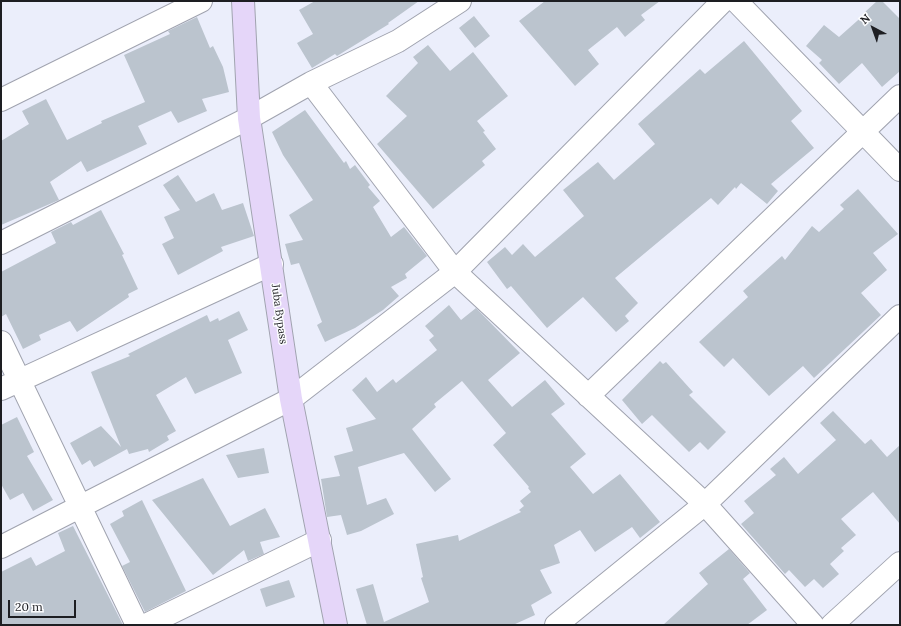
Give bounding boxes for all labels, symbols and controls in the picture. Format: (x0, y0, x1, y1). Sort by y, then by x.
north arrow (853, 8, 893, 48)
text: N (857, 11, 873, 27)
street label: Juba Bypass (268, 283, 290, 345)
scale bar (10, 592, 78, 618)
text: 20 m (15, 599, 43, 614)

